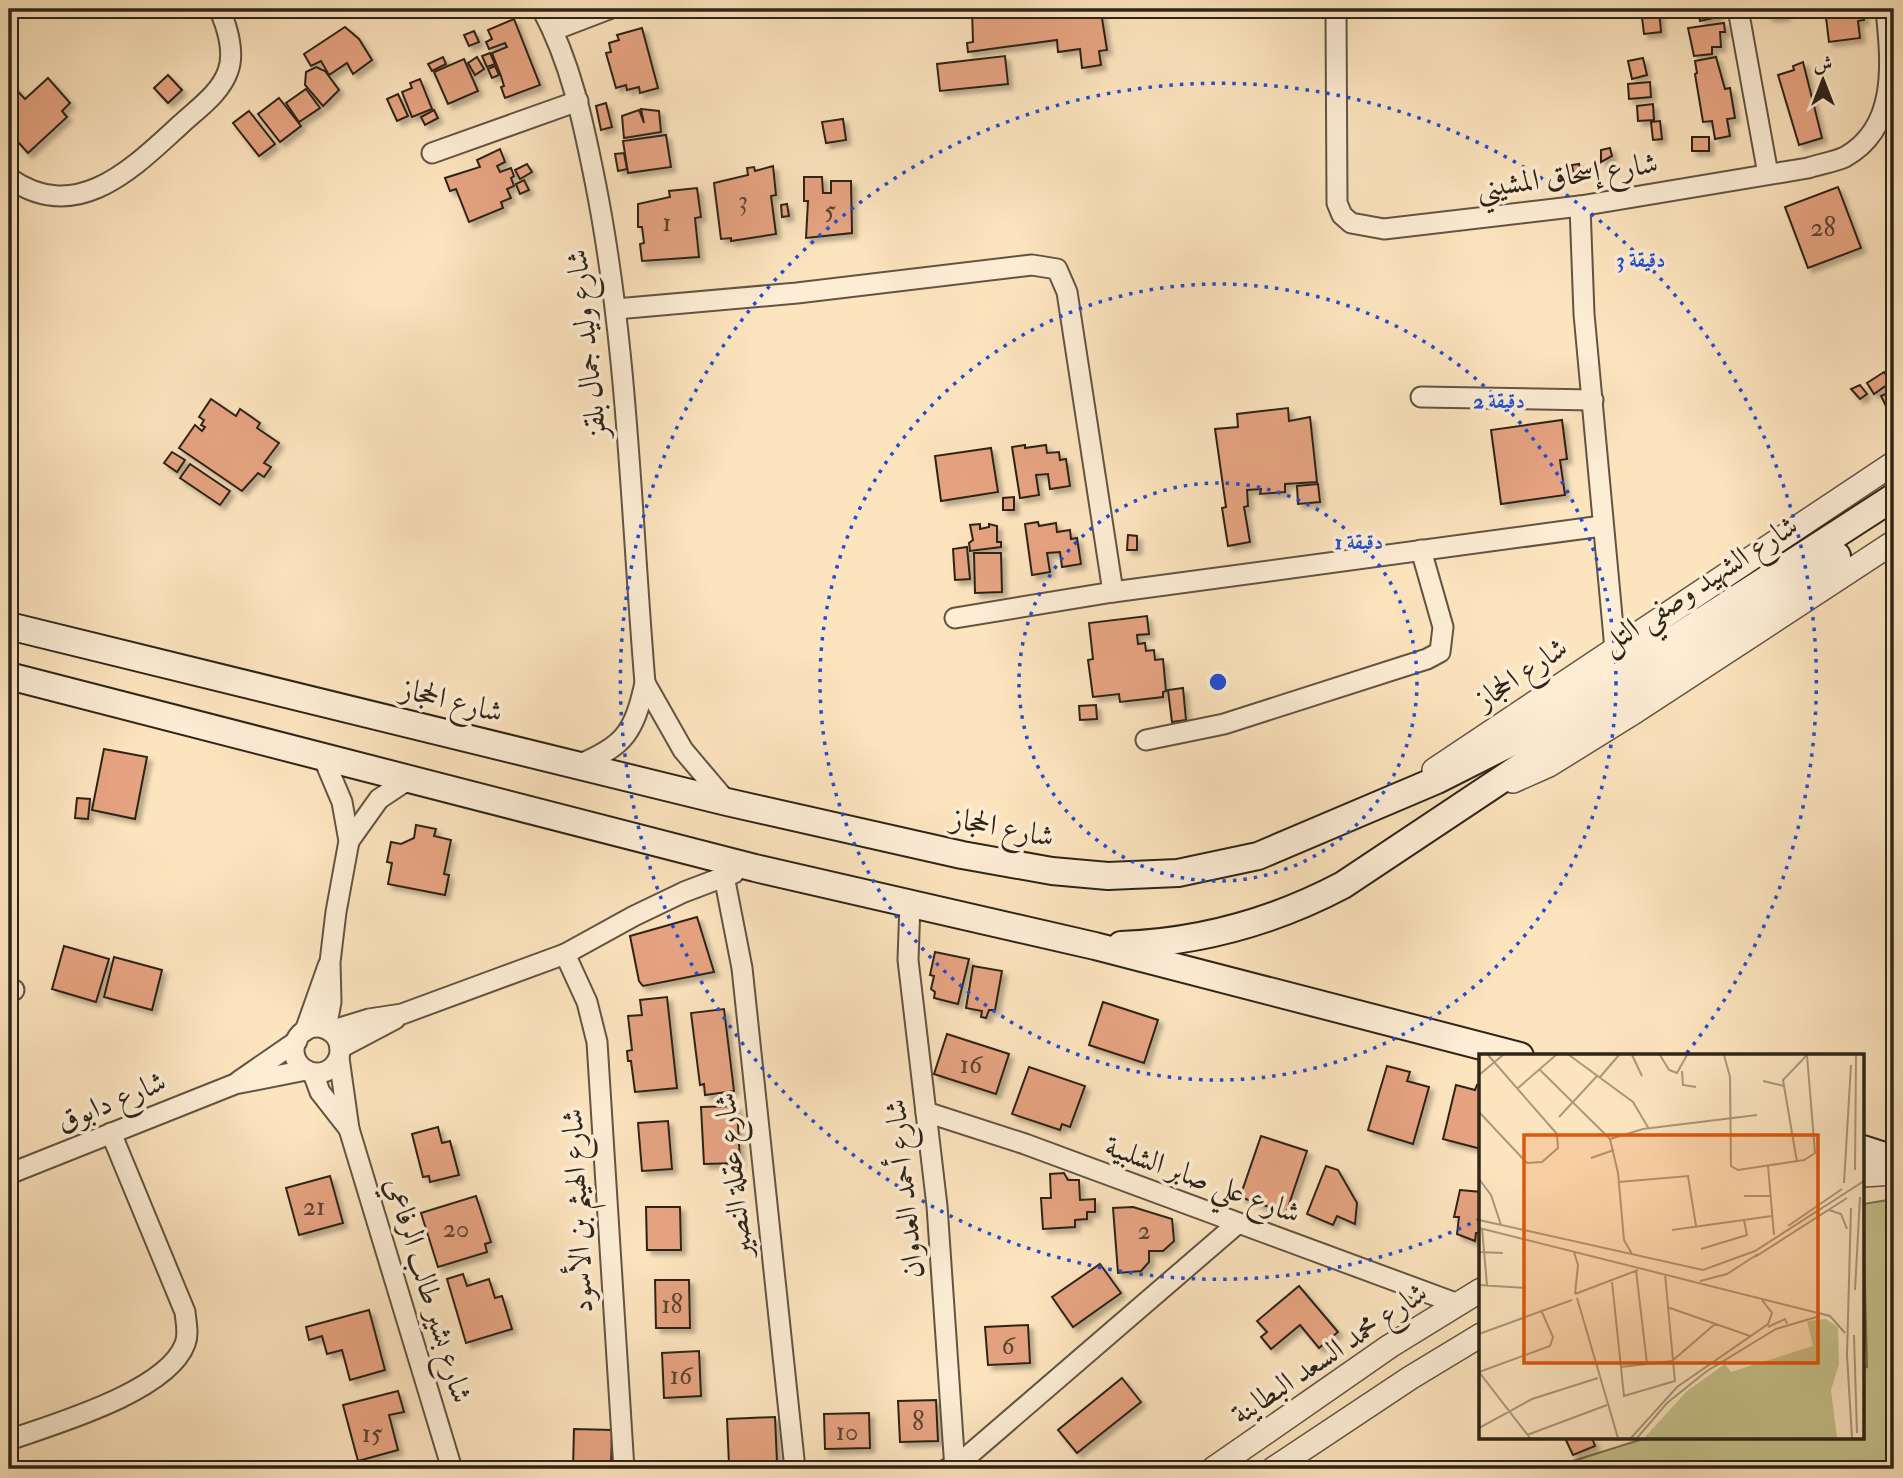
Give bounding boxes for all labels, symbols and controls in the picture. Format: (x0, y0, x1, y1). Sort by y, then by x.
north arrow (1787, 46, 1857, 116)
text: ش (1814, 52, 1832, 76)
street label: شارع إسحاق المشيني (1474, 144, 1662, 215)
house number: 3 (738, 185, 748, 217)
house number: 5 (824, 195, 836, 227)
house number: 1 (662, 207, 672, 239)
house number: 28 (1810, 212, 1836, 244)
street label: شارع وليد جمال بلقز (558, 247, 621, 443)
text: 3 دقيقة (1616, 247, 1666, 274)
text: 2 دقيقة (1473, 388, 1525, 415)
street label: شارع الشهيد وصفي التل (1594, 507, 1811, 671)
text: 1 دقيقة (1335, 529, 1383, 556)
street label: شارع الحجاز (1465, 629, 1578, 724)
street label: شارع الحجاز (393, 669, 507, 737)
centre of rings (1206, 670, 1230, 694)
street label: شارع الحجاز (944, 799, 1057, 861)
house number: 16 (960, 1049, 984, 1081)
inset map (1479, 1054, 1864, 1440)
street label: شارع دابوق (51, 1063, 174, 1146)
street label: شارع عقلة النصير (706, 1090, 767, 1262)
street label: شارع أحمد العدوان (874, 1097, 938, 1281)
street label: شارع الهيثم بن الأسود (551, 1107, 611, 1314)
street label: شارع علي صابر الشلبية (1097, 1127, 1306, 1241)
street label: شارع بشير طالب الرفاعي (371, 1173, 480, 1409)
house number: 21 (303, 1191, 325, 1223)
house number: 20 (443, 1213, 469, 1245)
house number: 2 (1137, 1215, 1151, 1247)
street label: شارع محمد السعد البطاينة (1224, 1274, 1438, 1438)
house number: 18 (661, 1289, 683, 1321)
house number: 6 (1001, 1330, 1016, 1362)
house number: 16 (670, 1360, 694, 1392)
house number: 8 (912, 1406, 924, 1438)
house number: 10 (836, 1416, 858, 1448)
house number: 15 (362, 1418, 383, 1450)

